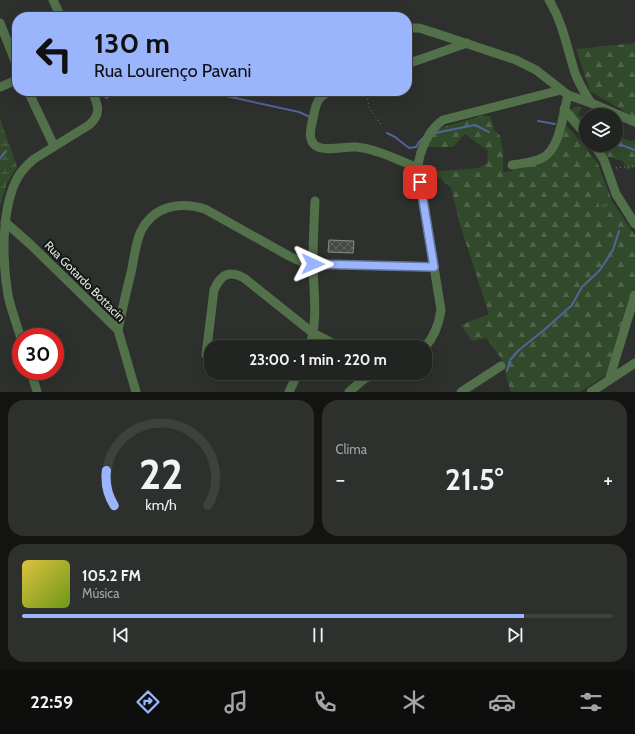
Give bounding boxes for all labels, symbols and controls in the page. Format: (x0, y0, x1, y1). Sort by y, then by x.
text: 130 m (94, 26, 170, 60)
icon: left (28, 28, 80, 80)
text: Rua Lourenço Pavani (94, 60, 251, 82)
map controls (579, 108, 623, 152)
button: layers (579, 108, 623, 152)
pin (403, 165, 437, 199)
icon: arrive (409, 171, 431, 193)
street label: Rua Gotardo Bottacin (42, 238, 129, 325)
position arrow (292, 243, 334, 285)
speed limit sign: 30 (12, 328, 64, 380)
text: 23:00 · 1 min · 220 m (249, 351, 387, 369)
text: Clima (336, 441, 367, 457)
text: 22 (139, 449, 183, 499)
text: 21.5° (445, 461, 503, 498)
text: − (336, 466, 345, 493)
text: + (603, 466, 613, 493)
text: km/h (145, 496, 176, 514)
text: 105.2 FM (82, 567, 141, 585)
text: Música (82, 585, 120, 601)
icon: previous (110, 624, 132, 646)
icon: pause (307, 624, 329, 646)
icon: next (504, 624, 526, 646)
icon: directions (134, 688, 162, 716)
icon: music (222, 688, 250, 716)
icon: phone (311, 688, 339, 716)
icon: climate (400, 688, 428, 716)
icon: car (488, 688, 516, 716)
icon: filters (577, 688, 605, 716)
text: 22:59 (30, 691, 73, 713)

